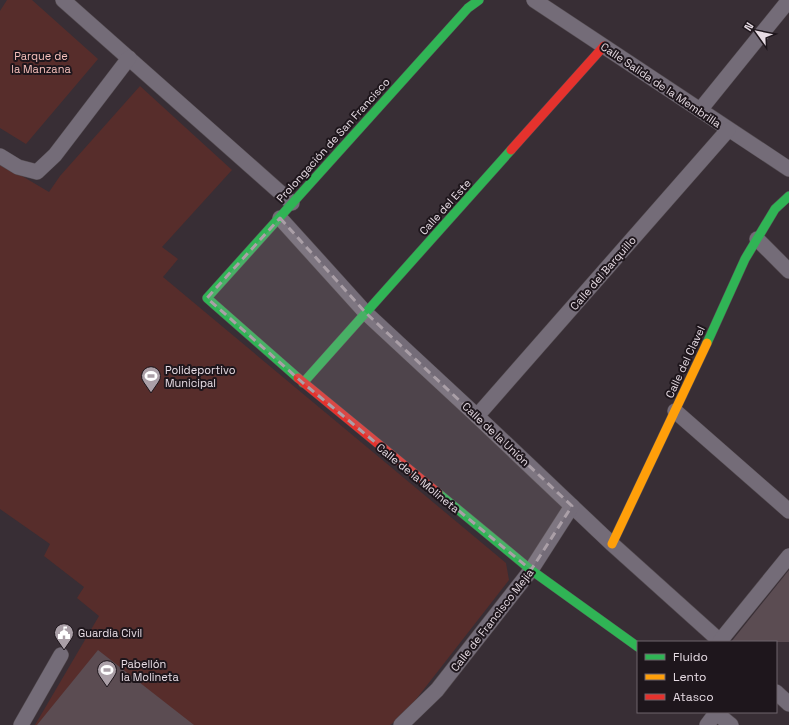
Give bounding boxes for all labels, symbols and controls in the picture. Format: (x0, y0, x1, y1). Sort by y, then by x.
north arrow (737, 12, 777, 52)
text: N (741, 20, 756, 33)
street label: Calle Salida de la Membrilla (598, 39, 724, 131)
park label: Parque de la Manzana (11, 49, 71, 76)
street label: Prolongación de San Francisco (273, 75, 393, 205)
street label: Calle del Este (416, 176, 474, 238)
street label: Calle del Barquillo (567, 233, 639, 313)
street label: Calle del Clavel (662, 324, 708, 400)
place label: Polideportivo Municipal (165, 363, 236, 390)
sports icon: Polideportivo Municipal (140, 365, 162, 393)
street label: Calle de la Unión (460, 399, 532, 469)
street label: Calle de la Molineta (374, 440, 463, 516)
street label: Calle de Francisco Mejía (448, 565, 537, 674)
public building icon: Guardia Civil (53, 622, 75, 650)
place label: Guardia Civil (78, 626, 142, 640)
legend (637, 641, 777, 713)
text: Fluido (673, 649, 708, 665)
place label: Pabellón la Molineta (121, 657, 180, 684)
sports icon: Pabellón la Molineta (96, 659, 118, 687)
text: Lento (673, 669, 707, 685)
text: Atasco (673, 689, 714, 705)

